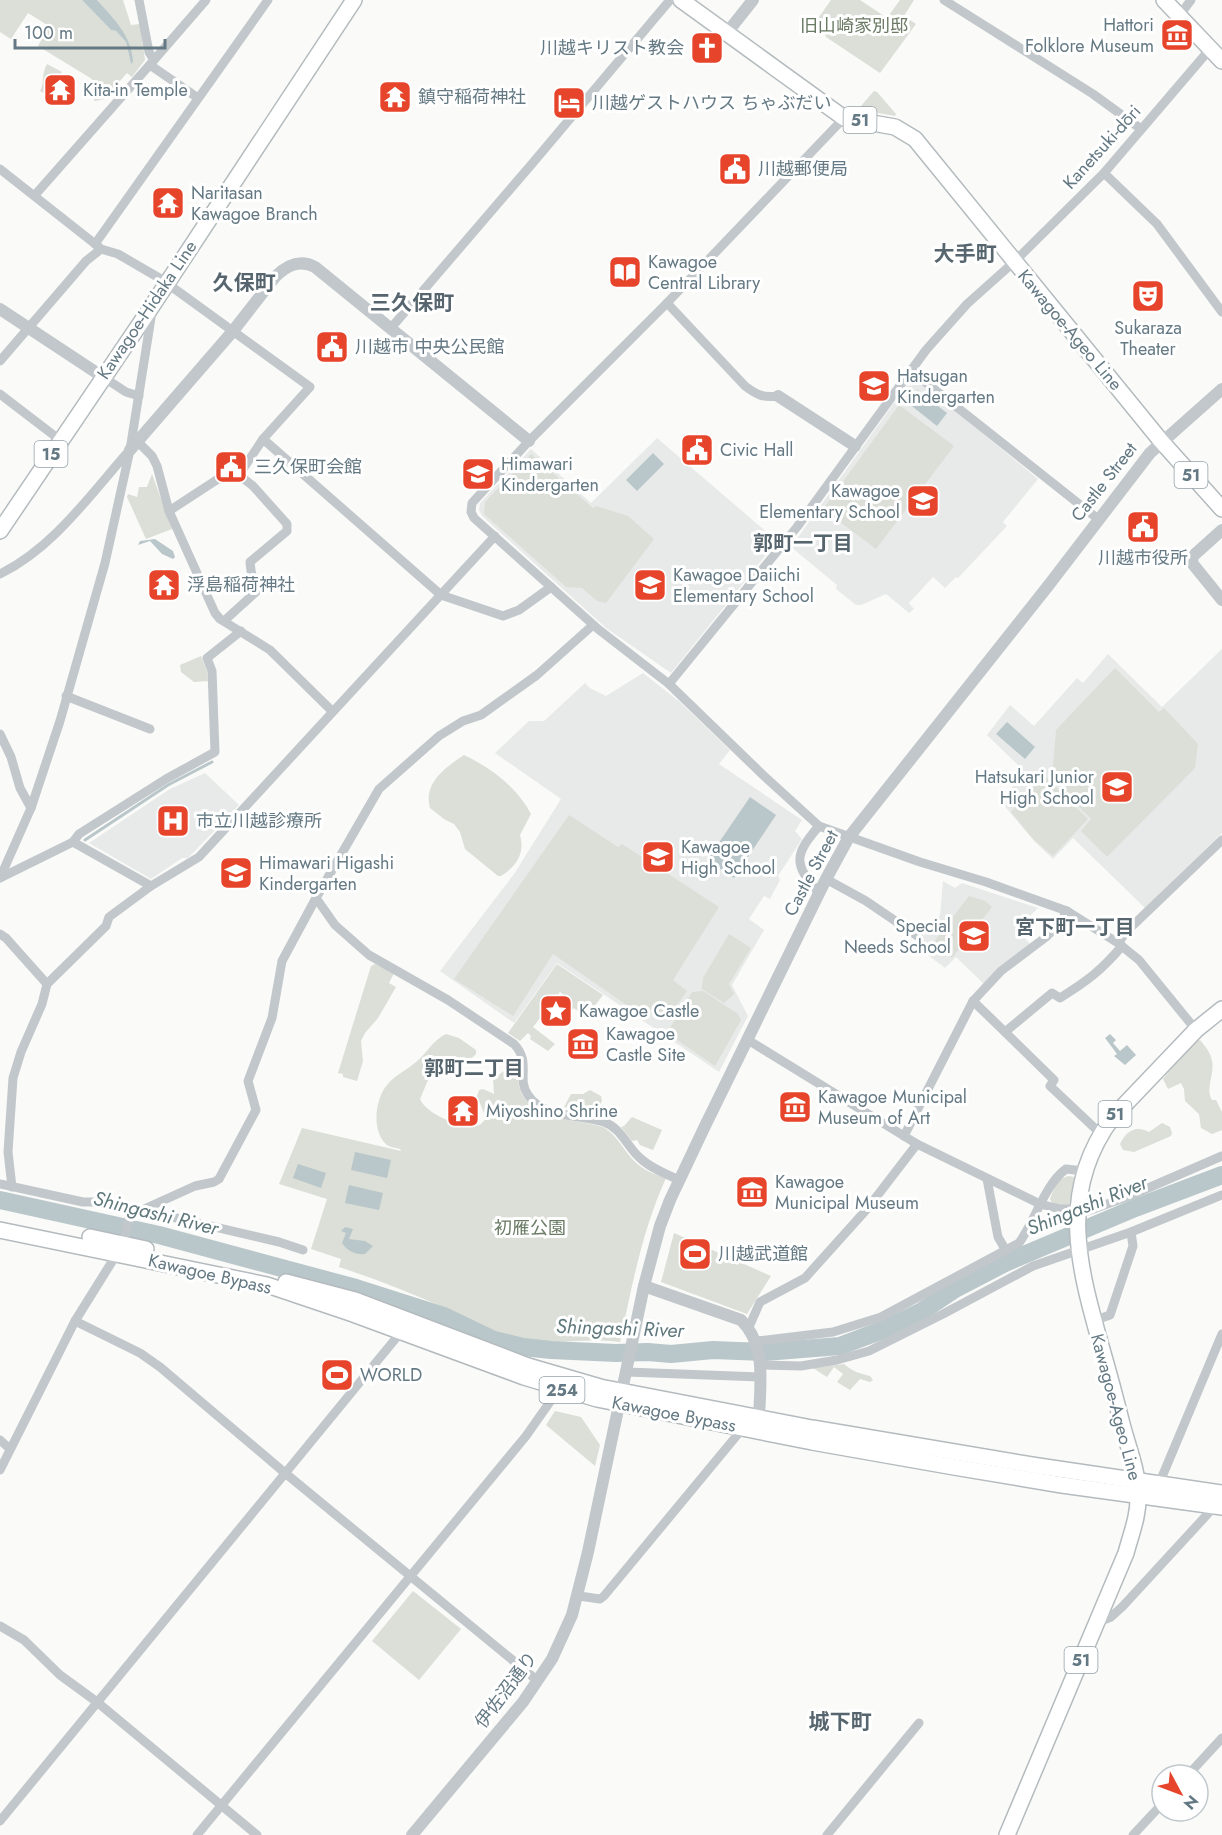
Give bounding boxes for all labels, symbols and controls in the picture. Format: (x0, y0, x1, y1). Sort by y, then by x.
scale bar (15, 12, 165, 50)
place label: Hattori Folklore Museum (1025, 12, 1154, 59)
park label: 旧山崎家別邸 (800, 13, 908, 39)
museum icon: Hattori Folklore Museum (1159, 17, 1195, 53)
text: 100 m (24, 20, 73, 46)
church icon: 川越キリスト教会 (689, 30, 725, 66)
place label: 川越キリスト教会 (540, 35, 684, 61)
temple icon: Kita-in Temple (42, 72, 78, 108)
place label: Kita-in Temple (83, 77, 188, 103)
temple icon: 鎮守稲荷神社 (377, 79, 413, 115)
place label: 鎮守稲荷神社 (418, 84, 526, 110)
hotel icon: 川越ゲストハウス ちゃぶだい (551, 85, 587, 121)
place label: 川越ゲストハウス ちゃぶだい (592, 90, 831, 116)
street label: Kanetsuki-dōri (1057, 99, 1147, 195)
road number: 51 (844, 107, 876, 133)
public building icon: 川越郵便局 (717, 151, 753, 187)
place label: 川越郵便局 (758, 156, 848, 182)
place label: Naritasan Kawagoe Branch (191, 180, 318, 227)
temple icon: Naritasan Kawagoe Branch (150, 185, 186, 221)
street label: Kawagoe-Hidaka Line (91, 235, 203, 385)
district label: 大手町 (934, 239, 997, 269)
place label: Kawagoe Central Library (648, 249, 760, 296)
library icon: Kawagoe Central Library (607, 254, 643, 290)
street label: Kawagoe-Ageo Line (1012, 264, 1128, 396)
district label: 久保町 (213, 268, 276, 298)
theatre icon: Sukaraza Theater (1130, 278, 1166, 314)
district label: 三久保町 (370, 288, 454, 318)
place label: Sukaraza Theater (1114, 315, 1182, 362)
public building icon: 川越市 中央公民館 (314, 329, 350, 365)
place label: 川越市 中央公民館 (355, 334, 504, 360)
place label: Hatsugan Kindergarten (897, 363, 995, 410)
school or university icon: Hatsugan Kindergarten (856, 368, 892, 404)
public building icon: Civic Hall (679, 432, 715, 468)
street label: Castle Street (1065, 436, 1144, 527)
place label: Civic Hall (720, 437, 793, 463)
road number: 15 (34, 441, 68, 467)
public building icon: 三久保町会館 (213, 449, 249, 485)
place label: Himawari Kindergarten (501, 451, 599, 498)
place label: 三久保町会館 (254, 454, 362, 480)
school or university icon: Himawari Kindergarten (460, 456, 496, 492)
road number: 51 (1174, 462, 1208, 488)
place label: Kawagoe Elementary School (759, 478, 900, 525)
school or university icon: Kawagoe Elementary School (905, 483, 941, 519)
public building icon: 川越市役所 (1125, 509, 1161, 545)
district label: 郭町一丁目 (753, 529, 853, 558)
place label: 川越市役所 (1098, 545, 1188, 571)
place label: Kawagoe Daiichi Elementary School (673, 562, 814, 609)
temple icon: 浮島稲荷神社 (146, 567, 182, 603)
school or university icon: Kawagoe Daiichi Elementary School (632, 567, 668, 603)
place label: 浮島稲荷神社 (187, 572, 295, 598)
place label: Hatsukari Junior High School (975, 764, 1095, 811)
school or university icon: Hatsukari Junior High School (1099, 769, 1135, 805)
hospital icon: 市立川越診療所 (155, 803, 191, 839)
place label: 市立川越診療所 (196, 808, 322, 834)
street label: Castle Street (777, 825, 845, 921)
place label: Kawagoe High School (681, 834, 775, 881)
school or university icon: Kawagoe High School (640, 839, 676, 875)
place label: Himawari Higashi Kindergarten (259, 850, 394, 897)
school or university icon: Himawari Higashi Kindergarten (218, 855, 254, 891)
place label: Special Needs School (844, 913, 951, 960)
district label: 宮下町一丁目 (1015, 913, 1135, 942)
school or university icon: Special Needs School (956, 918, 992, 954)
place icon: Kawagoe Castle (538, 993, 574, 1029)
place label: Kawagoe Castle (579, 998, 699, 1024)
place label: Kawagoe Castle Site (606, 1021, 686, 1068)
museum icon: Kawagoe Castle Site (565, 1026, 601, 1062)
district label: 郭町二丁目 (424, 1054, 524, 1083)
place label: Kawagoe Municipal Museum of Art (818, 1084, 967, 1131)
museum icon: Kawagoe Municipal Museum of Art (777, 1089, 813, 1125)
temple icon: Miyoshino Shrine (445, 1093, 481, 1129)
place label: Miyoshino Shrine (486, 1098, 618, 1124)
road number: 51 (1098, 1101, 1132, 1127)
water label: Shingashi River (1022, 1168, 1153, 1243)
place label: Kawagoe Municipal Museum (775, 1169, 919, 1216)
museum icon: Kawagoe Municipal Museum (734, 1174, 770, 1210)
water label: Shingashi River (90, 1184, 223, 1243)
park label: 初雁公園 (494, 1215, 566, 1241)
sports icon: 川越武道館 (677, 1236, 713, 1272)
place label: 川越武道館 (718, 1241, 808, 1267)
street label: Kawagoe Bypass (146, 1247, 274, 1301)
water label: Shingashi River (555, 1312, 686, 1345)
street label: Kawagoe-Ageo Line (1084, 1331, 1148, 1483)
sports icon: WORLD (319, 1357, 355, 1393)
place label: WORLD (360, 1362, 422, 1388)
road number: 254 (540, 1377, 584, 1403)
street label: Kawagoe Bypass (610, 1389, 738, 1439)
street label: 伊佐沼通り (469, 1646, 543, 1734)
road number: 51 (1064, 1647, 1098, 1673)
district label: 城下町 (809, 1707, 872, 1737)
north arrow (1150, 1763, 1210, 1823)
text: N (1178, 1790, 1204, 1815)

